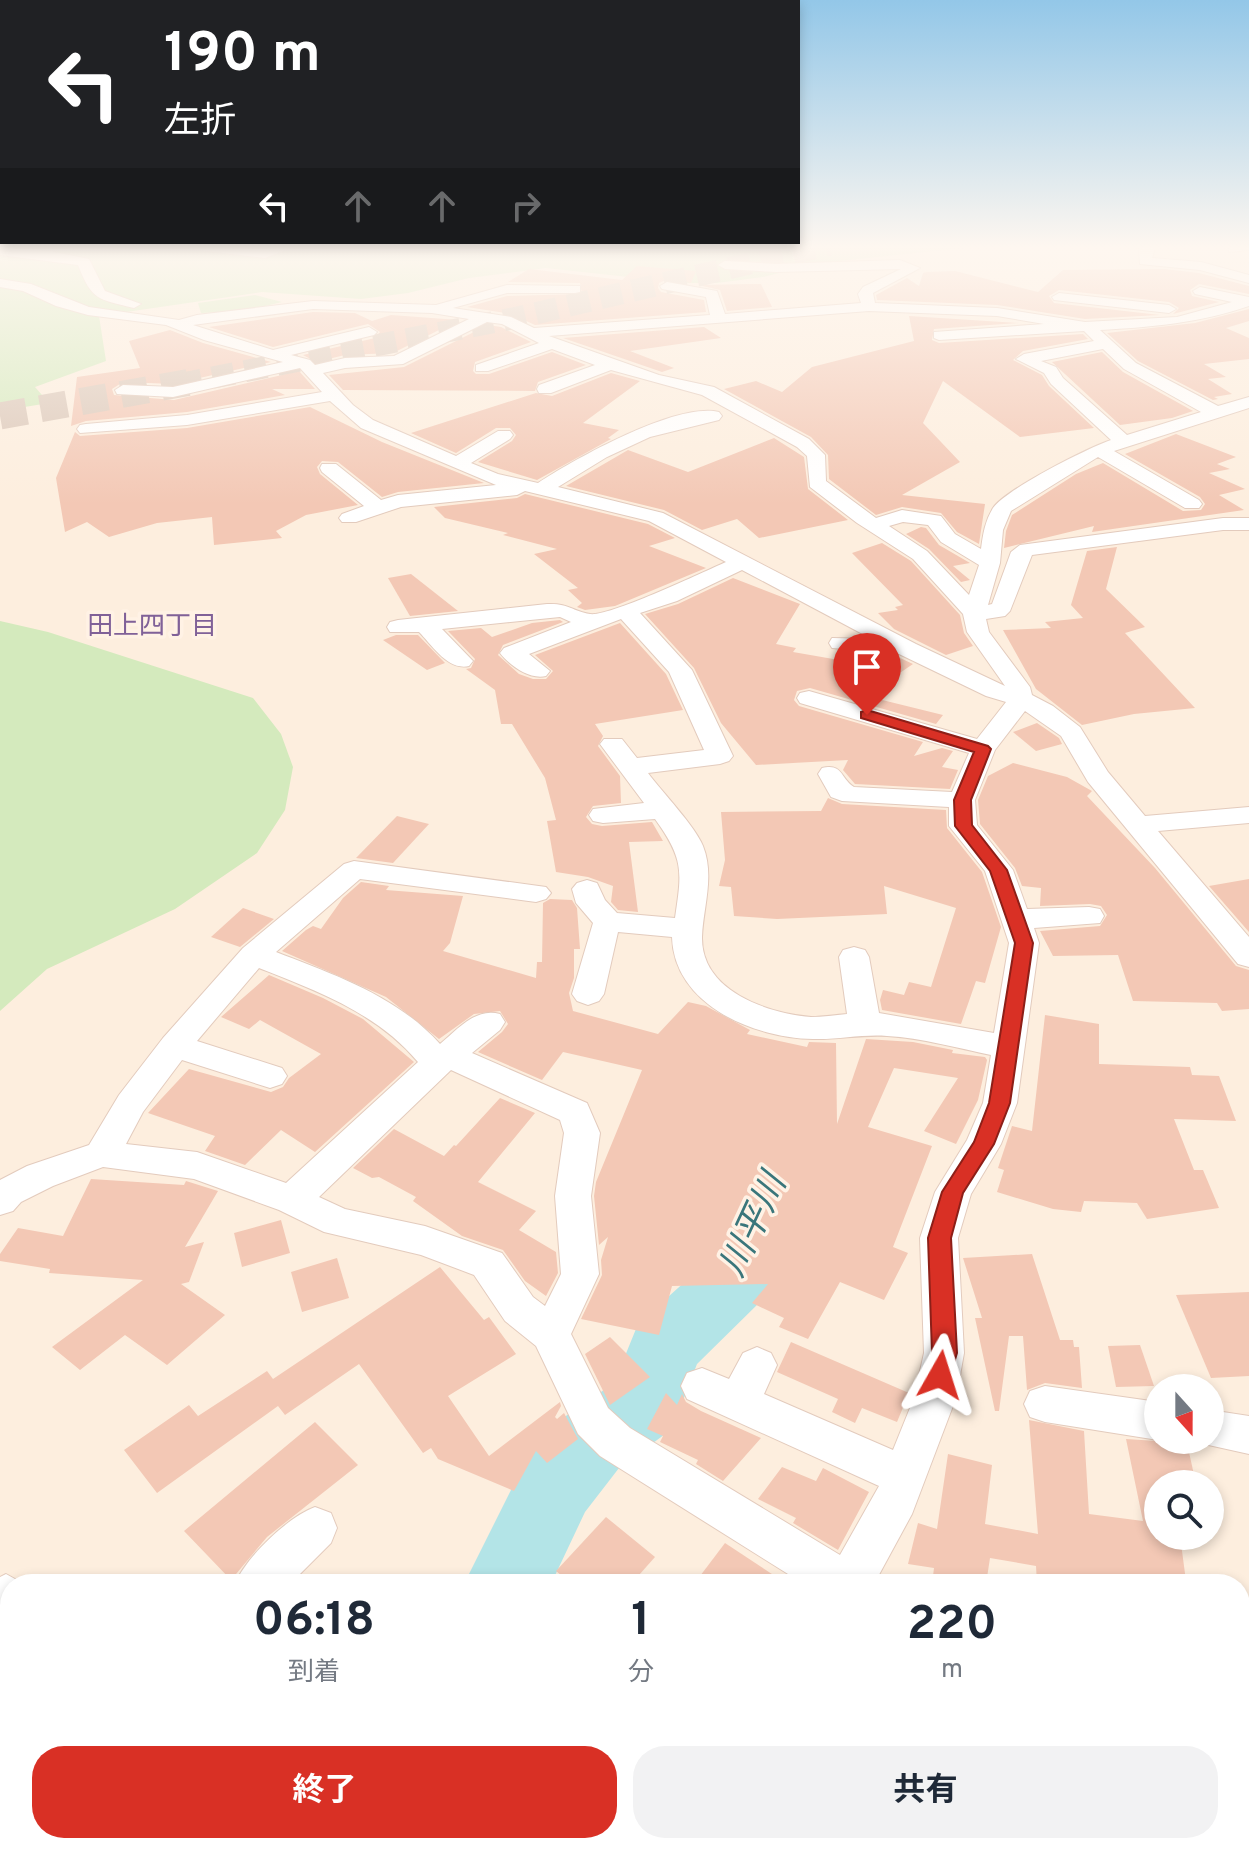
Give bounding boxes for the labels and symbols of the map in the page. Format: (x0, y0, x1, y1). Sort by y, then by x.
district label: 田上四丁目 (87, 611, 217, 644)
pin (833, 633, 901, 715)
water label: 川平川 (711, 1164, 800, 1285)
position arrow (898, 1333, 982, 1417)
north arrow (1144, 1374, 1224, 1454)

